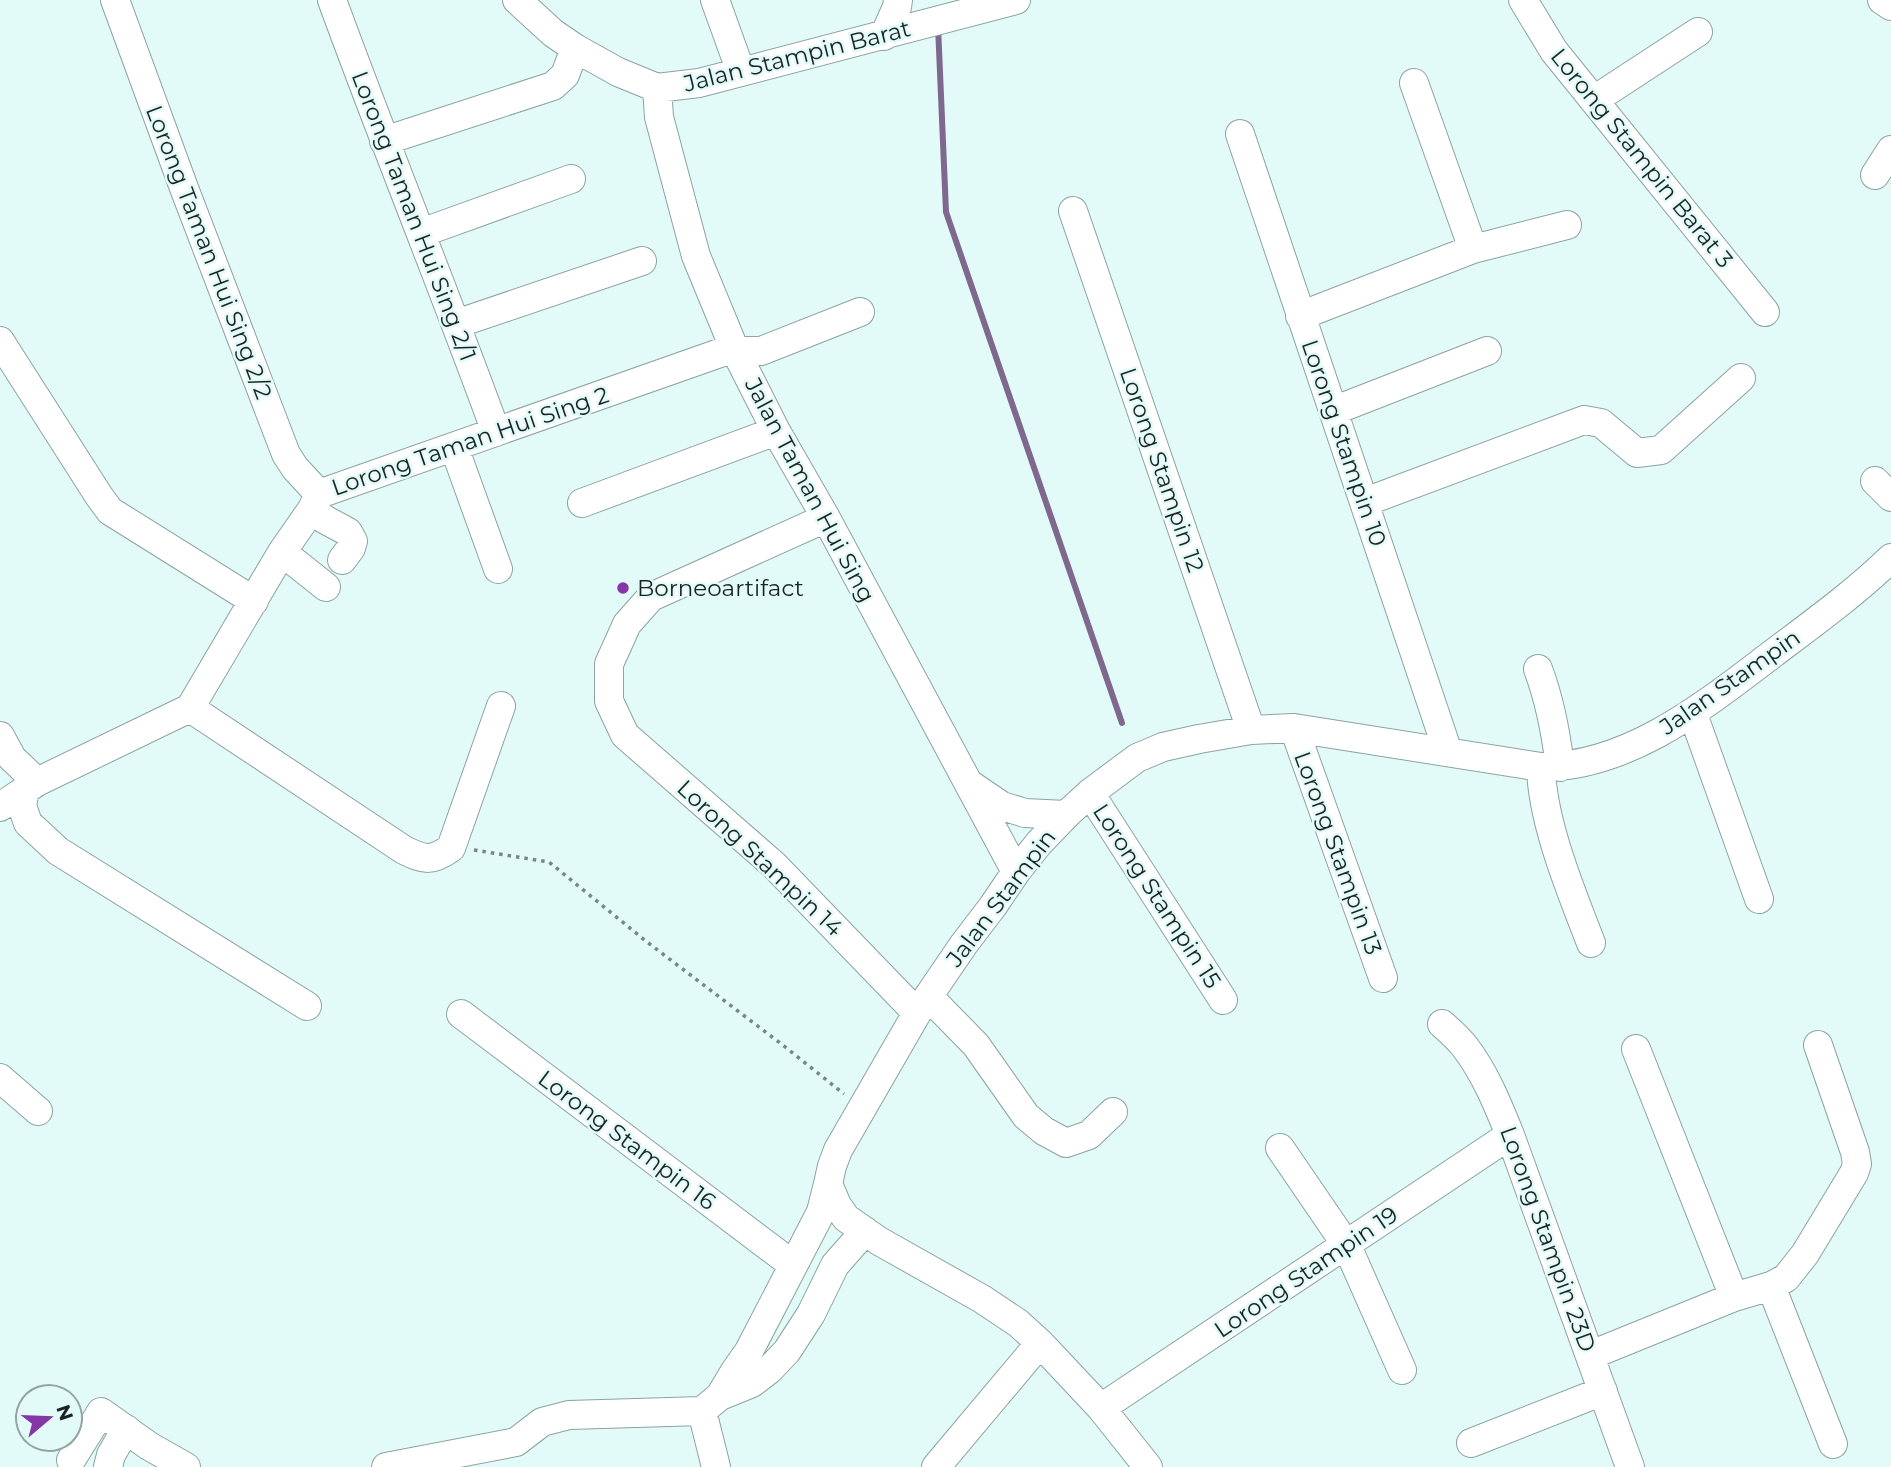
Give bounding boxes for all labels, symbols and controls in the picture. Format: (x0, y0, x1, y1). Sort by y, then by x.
street label: Jalan Stampin Barat (680, 14, 913, 98)
street label: Lorong Stampin Barat 3 (1545, 43, 1739, 273)
street label: Lorong Taman Hui Sing 2/1 (346, 67, 482, 365)
street label: Lorong Taman Hui Sing 2/2 (140, 101, 278, 403)
street label: Lorong Stampin 10 (1296, 336, 1392, 550)
street label: Lorong Stampin 12 (1114, 364, 1210, 576)
street label: Jalan Taman Hui Sing (738, 372, 881, 607)
street label: Lorong Taman Hui Sing 2 (328, 380, 612, 502)
place label: Borneoartifact (637, 574, 804, 602)
marker: Borneoartifact (615, 580, 631, 596)
street label: Jalan Stampin (1654, 623, 1806, 741)
street label: Lorong Stampin 13 (1288, 748, 1388, 958)
street label: Lorong Stampin 14 (671, 774, 849, 942)
street label: Lorong Stampin 15 (1087, 799, 1227, 993)
street label: Jalan Stampin (940, 824, 1062, 973)
street label: Lorong Stampin 16 (533, 1064, 721, 1216)
street label: Lorong Stampin 23D (1494, 1122, 1602, 1356)
street label: Lorong Stampin 19 (1209, 1200, 1403, 1344)
north arrow (14, 1383, 84, 1453)
text: N (51, 1402, 78, 1424)

